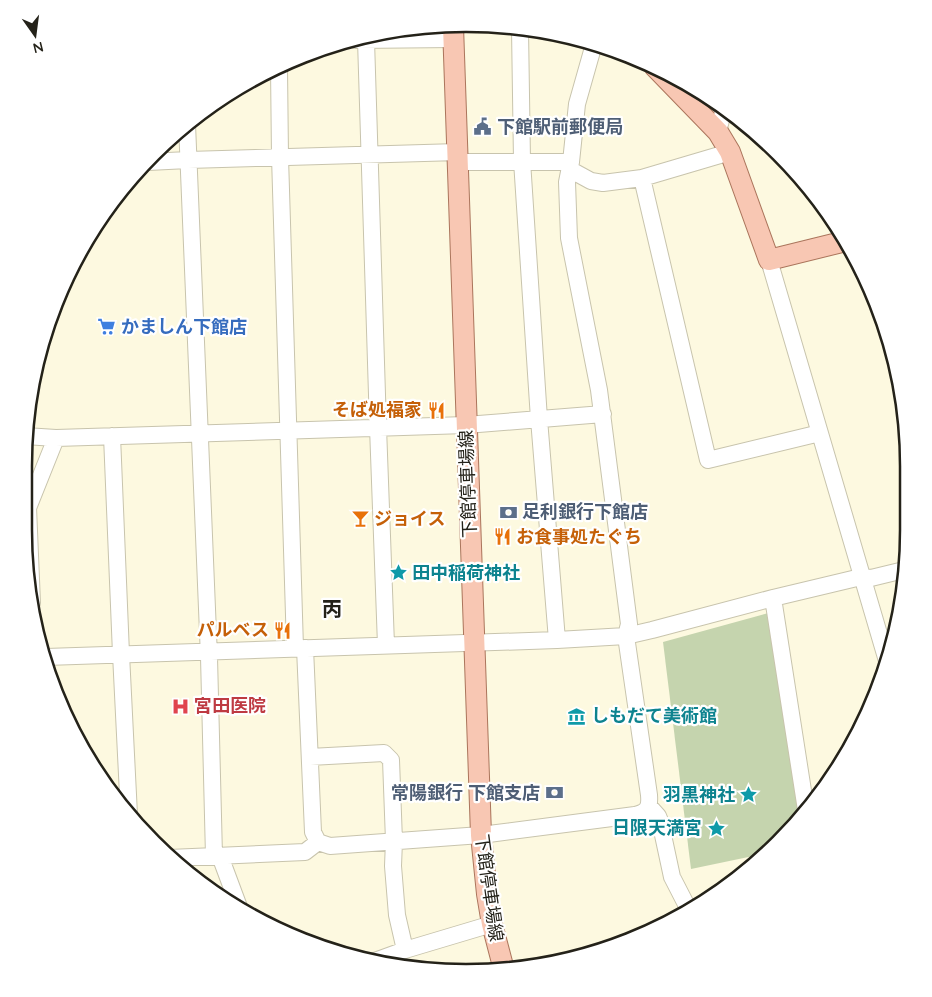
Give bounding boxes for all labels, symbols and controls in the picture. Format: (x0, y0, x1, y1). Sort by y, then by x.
north arrow (10, 10, 60, 60)
text: N (31, 38, 45, 58)
place label: 下館駅前郵便局 (497, 115, 623, 138)
public building icon: 下館駅前郵便局 (473, 117, 493, 137)
place label: かましん下館店 (121, 315, 247, 338)
supermarket icon: かましん下館店 (97, 317, 117, 337)
place label: そば処福家 (332, 398, 422, 421)
restaurant icon: そば処福家 (426, 400, 446, 420)
street label: 下館停車場線 (454, 430, 481, 538)
place label: 足利銀行下館店 (522, 500, 648, 523)
bank icon: 足利銀行下館店 (498, 502, 518, 522)
place label: ジョイス (374, 507, 445, 530)
bar icon: ジョイス (350, 509, 370, 529)
place label: お食事処たぐち (516, 525, 642, 548)
restaurant icon: お食事処たぐち (492, 527, 512, 547)
place label: 田中稲荷神社 (412, 561, 520, 584)
place icon: 田中稲荷神社 (388, 563, 408, 583)
district label: 丙 (322, 596, 342, 621)
place label: パルベス (197, 618, 269, 641)
restaurant icon: パルベス (273, 620, 293, 640)
place label: 宮田医院 (194, 694, 266, 717)
hospital icon: 宮田医院 (170, 696, 190, 716)
place label: しもだて美術館 (591, 704, 717, 727)
museum icon: しもだて美術館 (567, 706, 587, 726)
place label: 常陽銀行 下館支店 (391, 781, 540, 804)
bank icon: 常陽銀行 下館支店 (544, 783, 564, 803)
place label: 羽黒神社 (663, 783, 735, 806)
place icon: 羽黒神社 (739, 785, 759, 805)
place label: 日限天満宮 (612, 816, 702, 839)
place icon: 日限天満宮 (706, 818, 726, 838)
street label: 下館停車場線 (471, 833, 508, 943)

